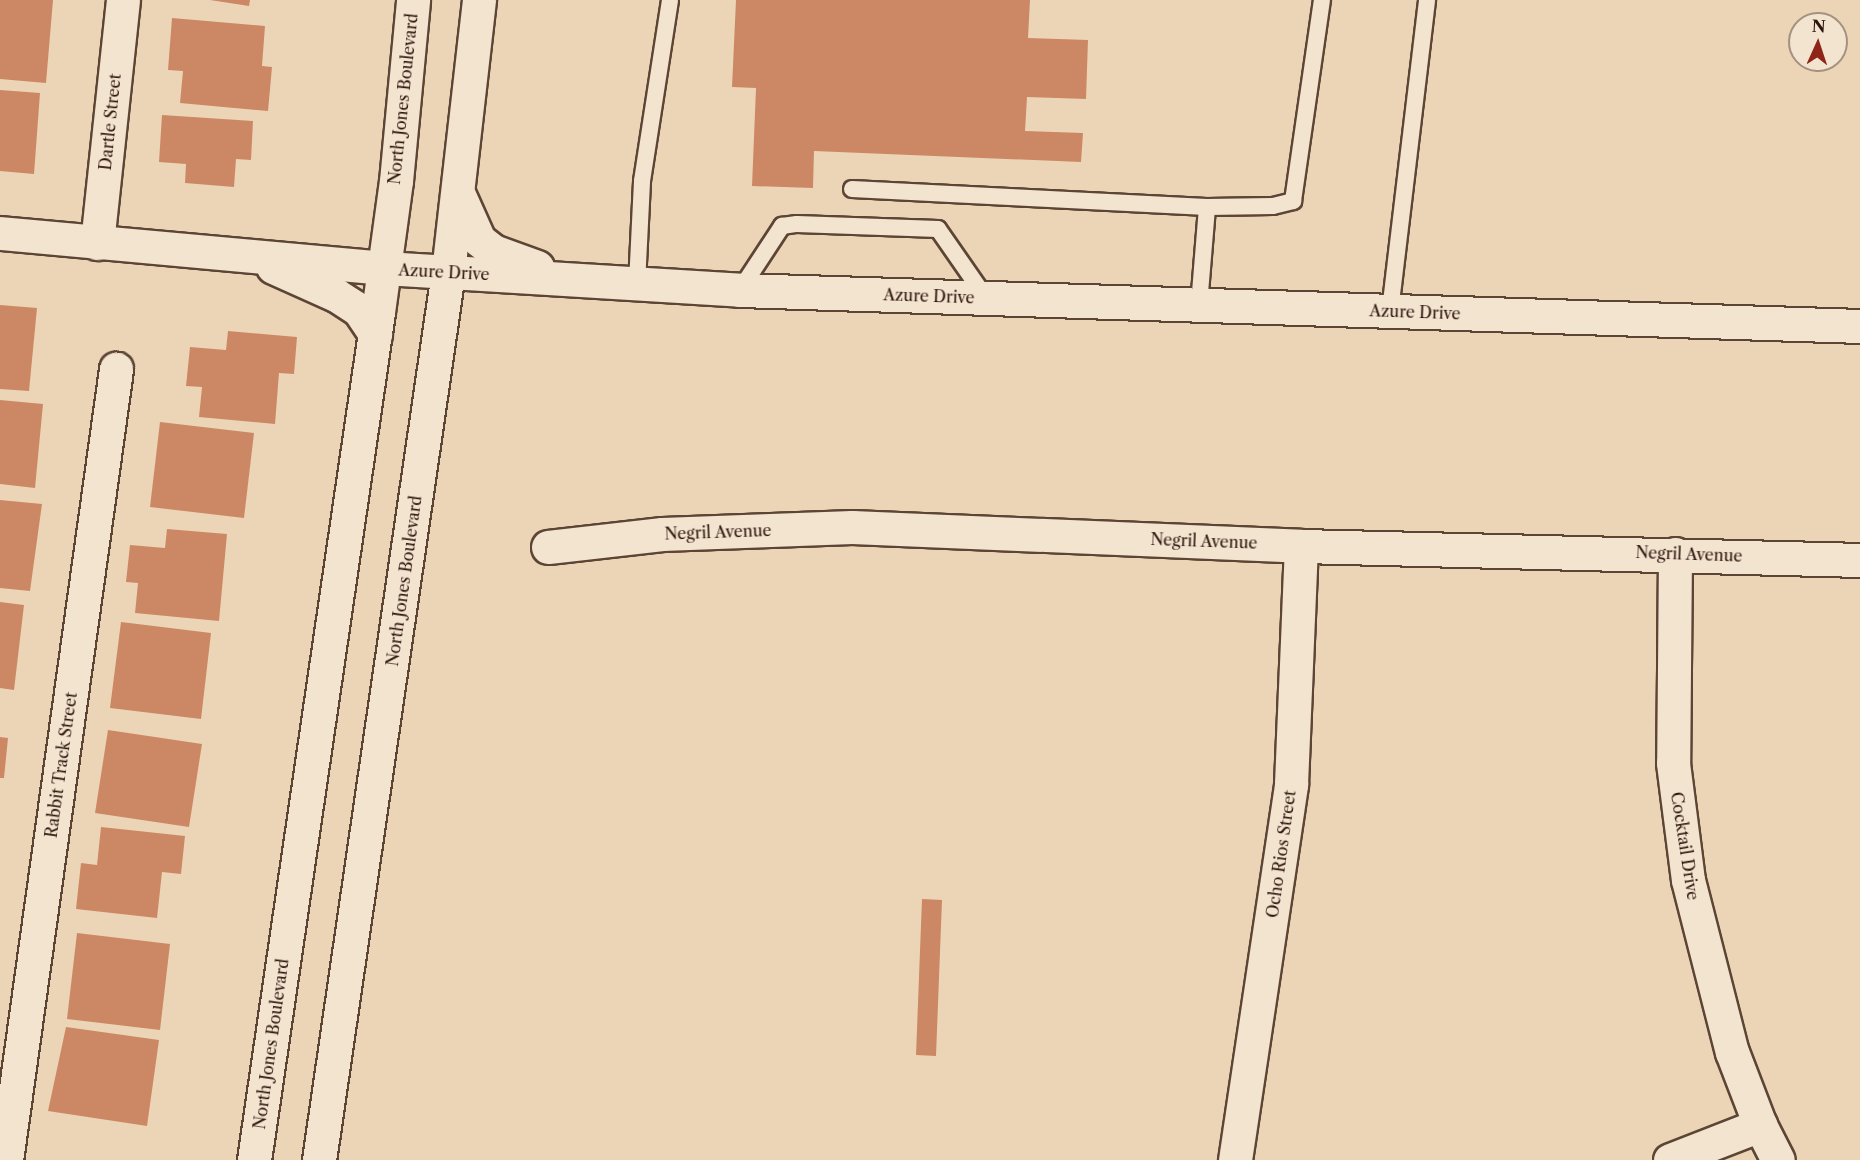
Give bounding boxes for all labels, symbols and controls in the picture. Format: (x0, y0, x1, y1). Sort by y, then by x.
north arrow (1788, 12, 1848, 72)
street label: North Jones Boulevard (384, 13, 422, 185)
text: N (1811, 16, 1826, 36)
street label: Dartle Street (95, 73, 125, 171)
street label: Azure Drive (398, 260, 490, 284)
street label: Azure Drive (883, 285, 975, 307)
street label: Azure Drive (1369, 301, 1461, 323)
street label: North Jones Boulevard (383, 495, 425, 667)
street label: Negril Avenue (664, 521, 772, 543)
street label: Negril Avenue (1150, 530, 1258, 552)
street label: Negril Avenue (1635, 543, 1743, 565)
street label: Rabbit Track Street (41, 691, 81, 839)
street label: Ocho Rios Street (1263, 789, 1299, 919)
street label: Cocktail Drive (1667, 791, 1703, 901)
street label: North Jones Boulevard (250, 958, 292, 1130)

